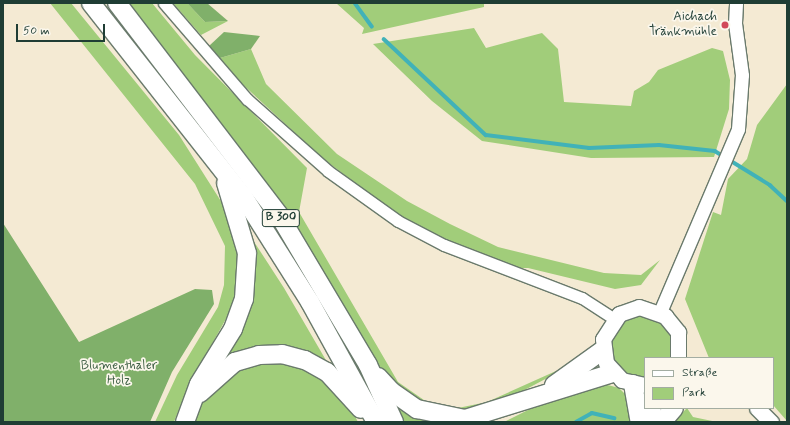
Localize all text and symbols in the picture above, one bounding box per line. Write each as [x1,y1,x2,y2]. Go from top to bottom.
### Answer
place label: Aichach Tränkmühle [649,10,717,41]
scale bar [18,16,107,42]
marker: Aichach Tränkmühle [720,20,730,30]
text: 50 m [23,23,50,39]
road number: B 300 [261,208,301,228]
legend [644,357,774,409]
park label: Blumenthaler Holz [81,359,157,390]
text: Straße [682,365,717,381]
text: Park [682,385,706,401]

